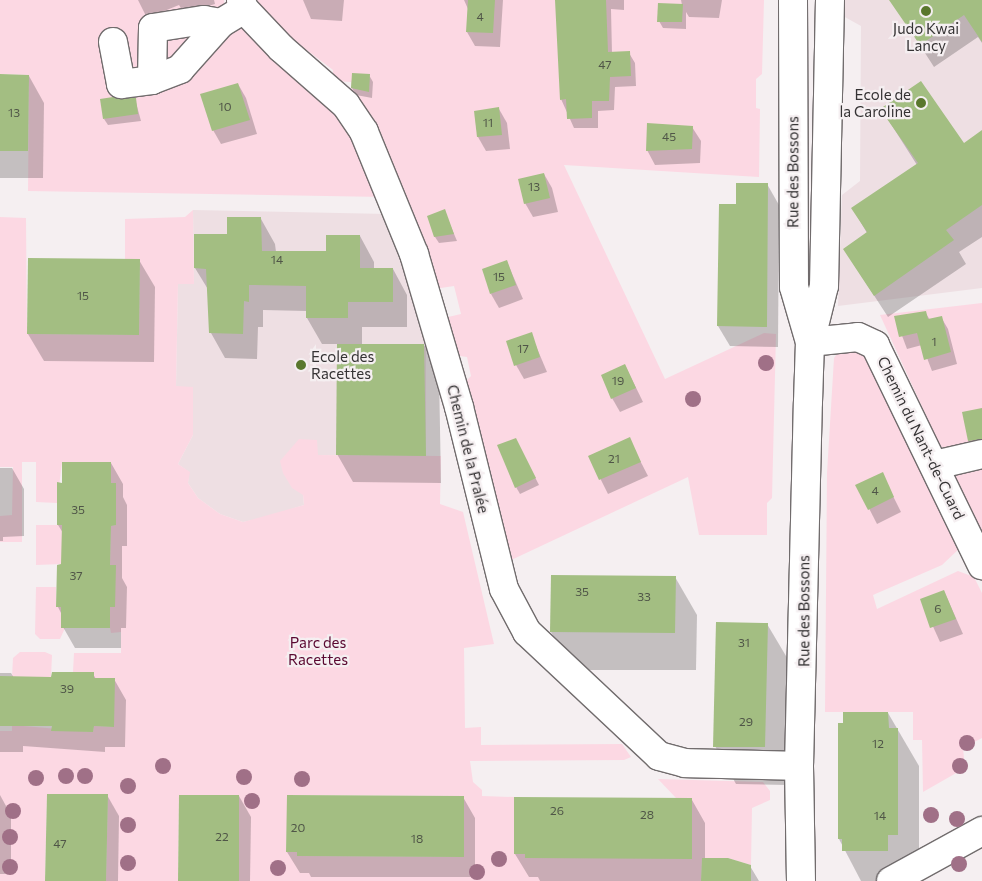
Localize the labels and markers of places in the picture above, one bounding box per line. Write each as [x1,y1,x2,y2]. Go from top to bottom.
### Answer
marker: Judo Kwai Lancy [920,5,932,17]
place label: Judo Kwai Lancy [893,19,959,54]
place label: Ecole de la Caroline [839,85,911,120]
marker: Ecole de la Caroline [915,97,927,109]
place label: Ecole des Racettes [311,347,374,382]
marker: Ecole des Racettes [295,359,307,371]

